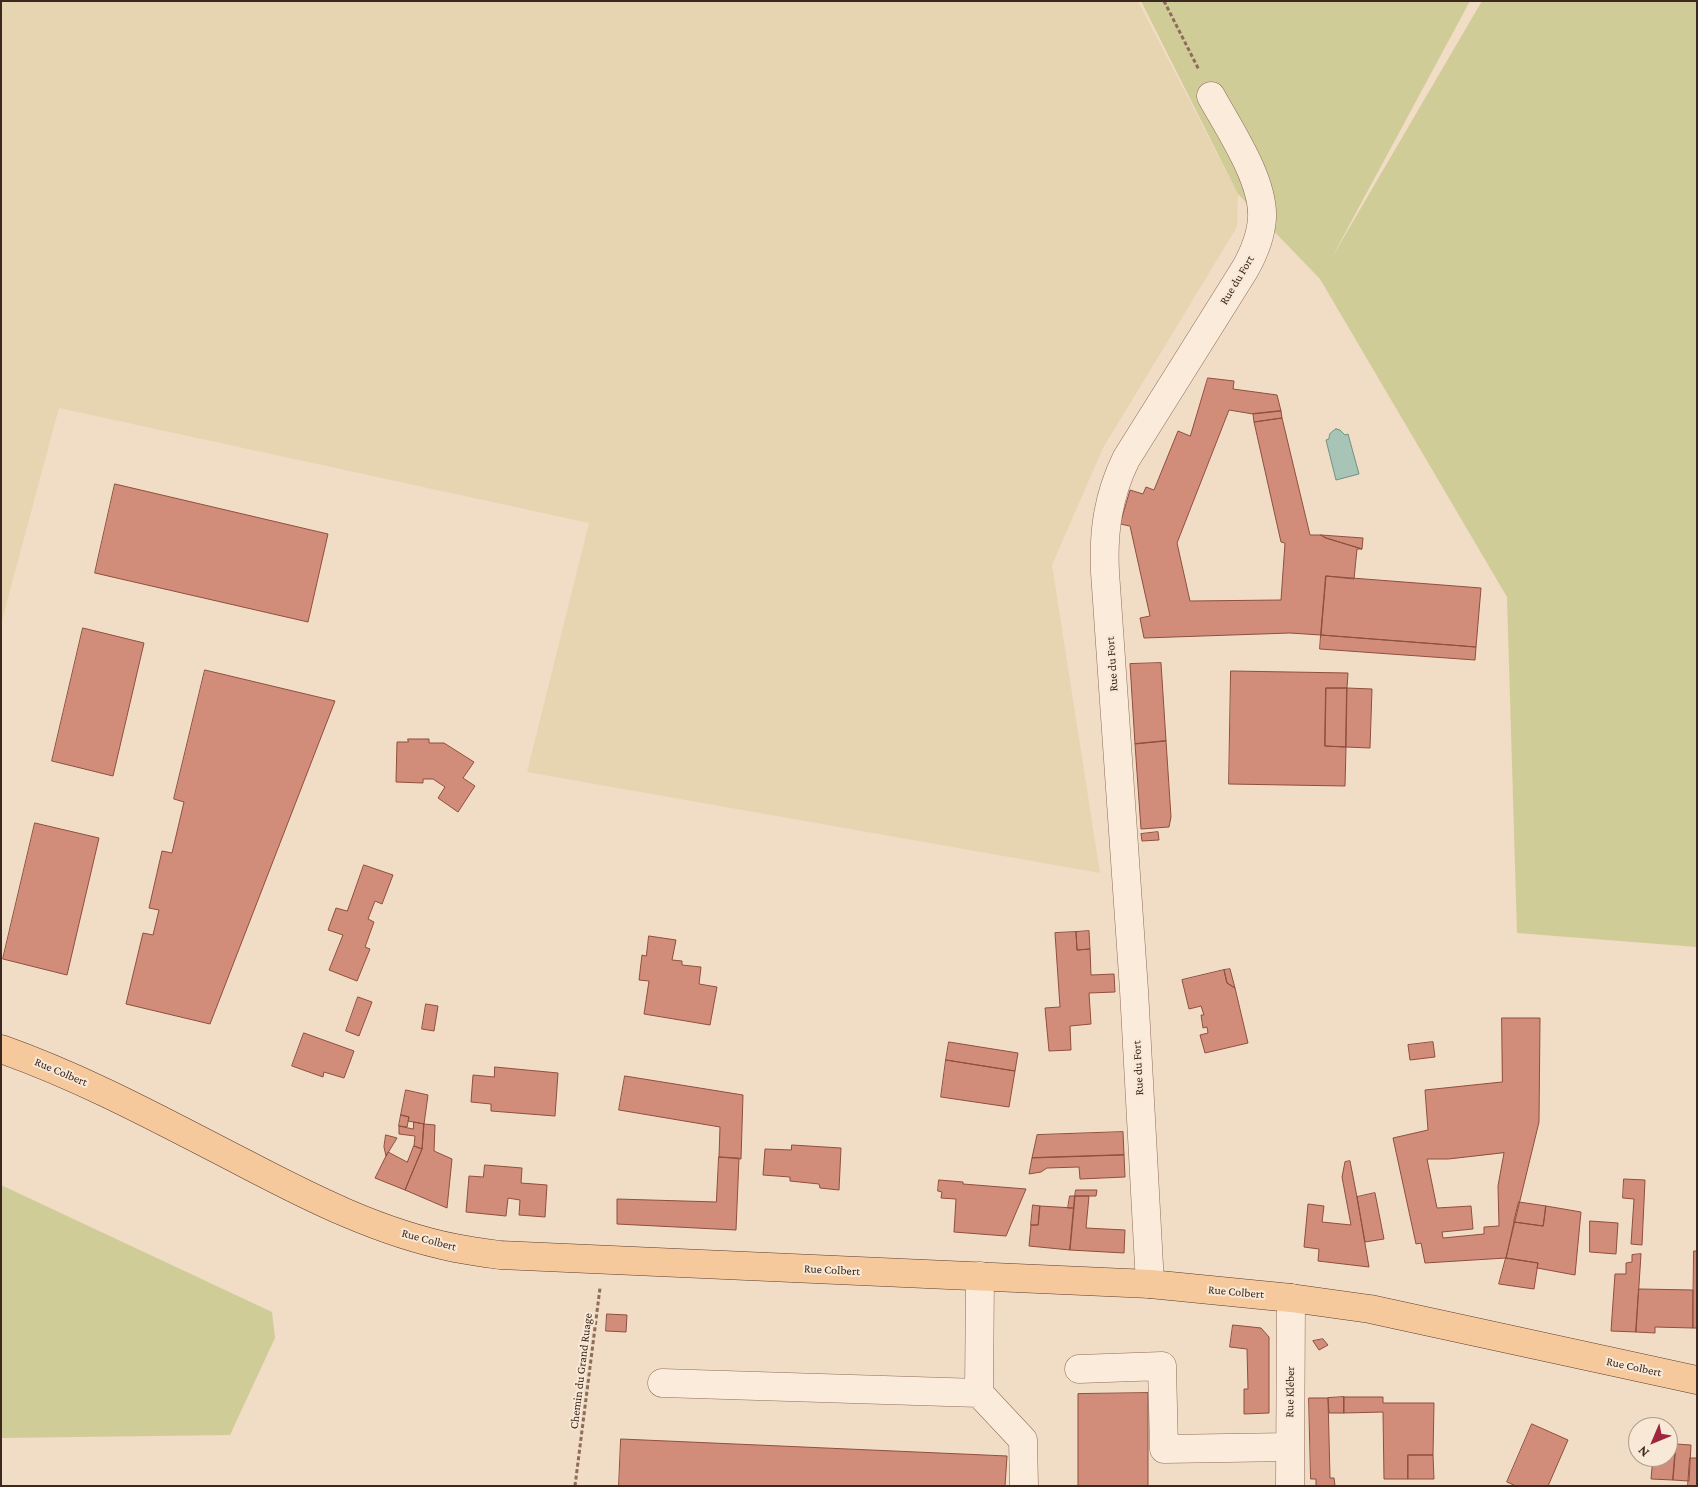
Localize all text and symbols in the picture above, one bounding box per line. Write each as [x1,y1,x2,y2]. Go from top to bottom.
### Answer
street label: Rue du Fort [1217,253,1257,307]
street label: Rue du Fort [1103,636,1121,692]
street label: Rue du Fort [1129,1040,1147,1096]
street label: Rue Colbert [32,1054,90,1090]
street label: Rue Colbert [400,1226,458,1254]
street label: Rue Colbert [804,1261,860,1279]
street label: Rue Colbert [1207,1282,1265,1302]
street label: Chemin du Grand Ruage [567,1312,595,1430]
street label: Rue Colbert [1605,1354,1663,1380]
street label: Rue Kléber [1282,1366,1298,1418]
north arrow [1628,1417,1678,1467]
text: N [1634,1443,1652,1461]

